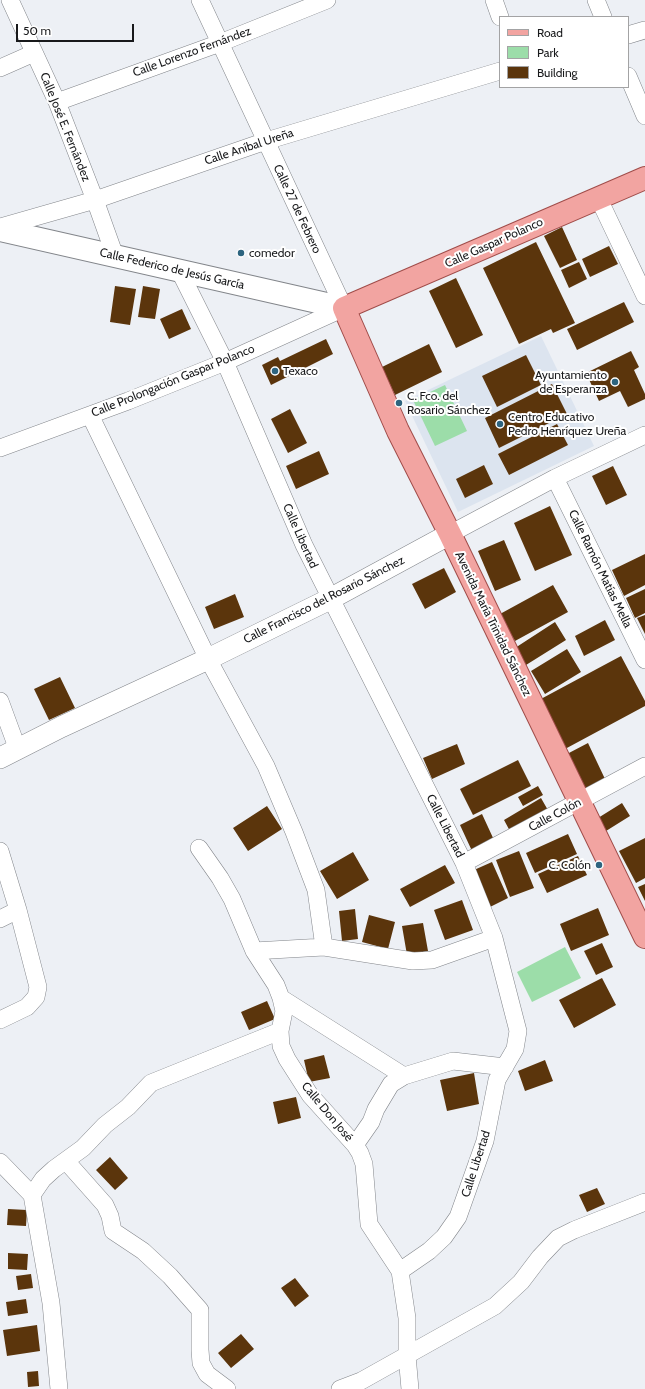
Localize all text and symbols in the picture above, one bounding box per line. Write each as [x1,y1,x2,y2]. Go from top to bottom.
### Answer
scale bar [18,16,136,42]
legend [499,16,629,88]
text: 50 m [23,23,51,38]
street label: Calle Lorenzo Fernández [131,24,253,80]
text: Road [537,25,563,40]
text: Park [537,45,559,60]
text: Building [537,65,578,80]
street label: Calle José E. Fernández [37,70,93,184]
street label: Calle Aníbal Ureña [203,126,295,168]
street label: Calle 27 de Febrero [270,162,324,256]
street label: Calle Gaspar Polanco [443,215,545,271]
street label: Calle Federico de Jesús García [98,245,246,293]
place label: comedor [249,246,295,260]
marker: comedor [236,248,246,258]
street label: Calle Prolongación Gaspar Polanco [89,342,257,420]
place label: Texaco [283,364,318,378]
marker: Texaco [270,366,280,376]
place label: Ayuntamiento de Esperanza [535,368,607,396]
marker: Ayuntamiento de Esperanza [610,377,620,387]
place label: C. Fco. del Rosario Sánchez [407,389,490,417]
marker: C. Fco. del Rosario Sánchez [394,398,404,408]
place label: Centro Educativo Pedro Henríquez Ureña [508,410,626,438]
marker: Centro Educativo Pedro Henríquez Ureña [495,419,505,429]
street label: Calle Libertad [279,501,321,571]
street label: Calle Ramón Matías Mella [565,508,635,630]
street label: Avenida María Trinidad Sánchez [452,549,534,699]
street label: Calle Francisco del Rosario Sánchez [241,553,407,647]
street label: Calle Libertad [423,792,467,860]
street label: Calle Colón [526,795,584,835]
place label: C. Colón [549,858,591,872]
marker: C. Colón [594,860,604,870]
street label: Calle Don José [298,1079,356,1145]
street label: Calle Libertad [458,1129,494,1199]

